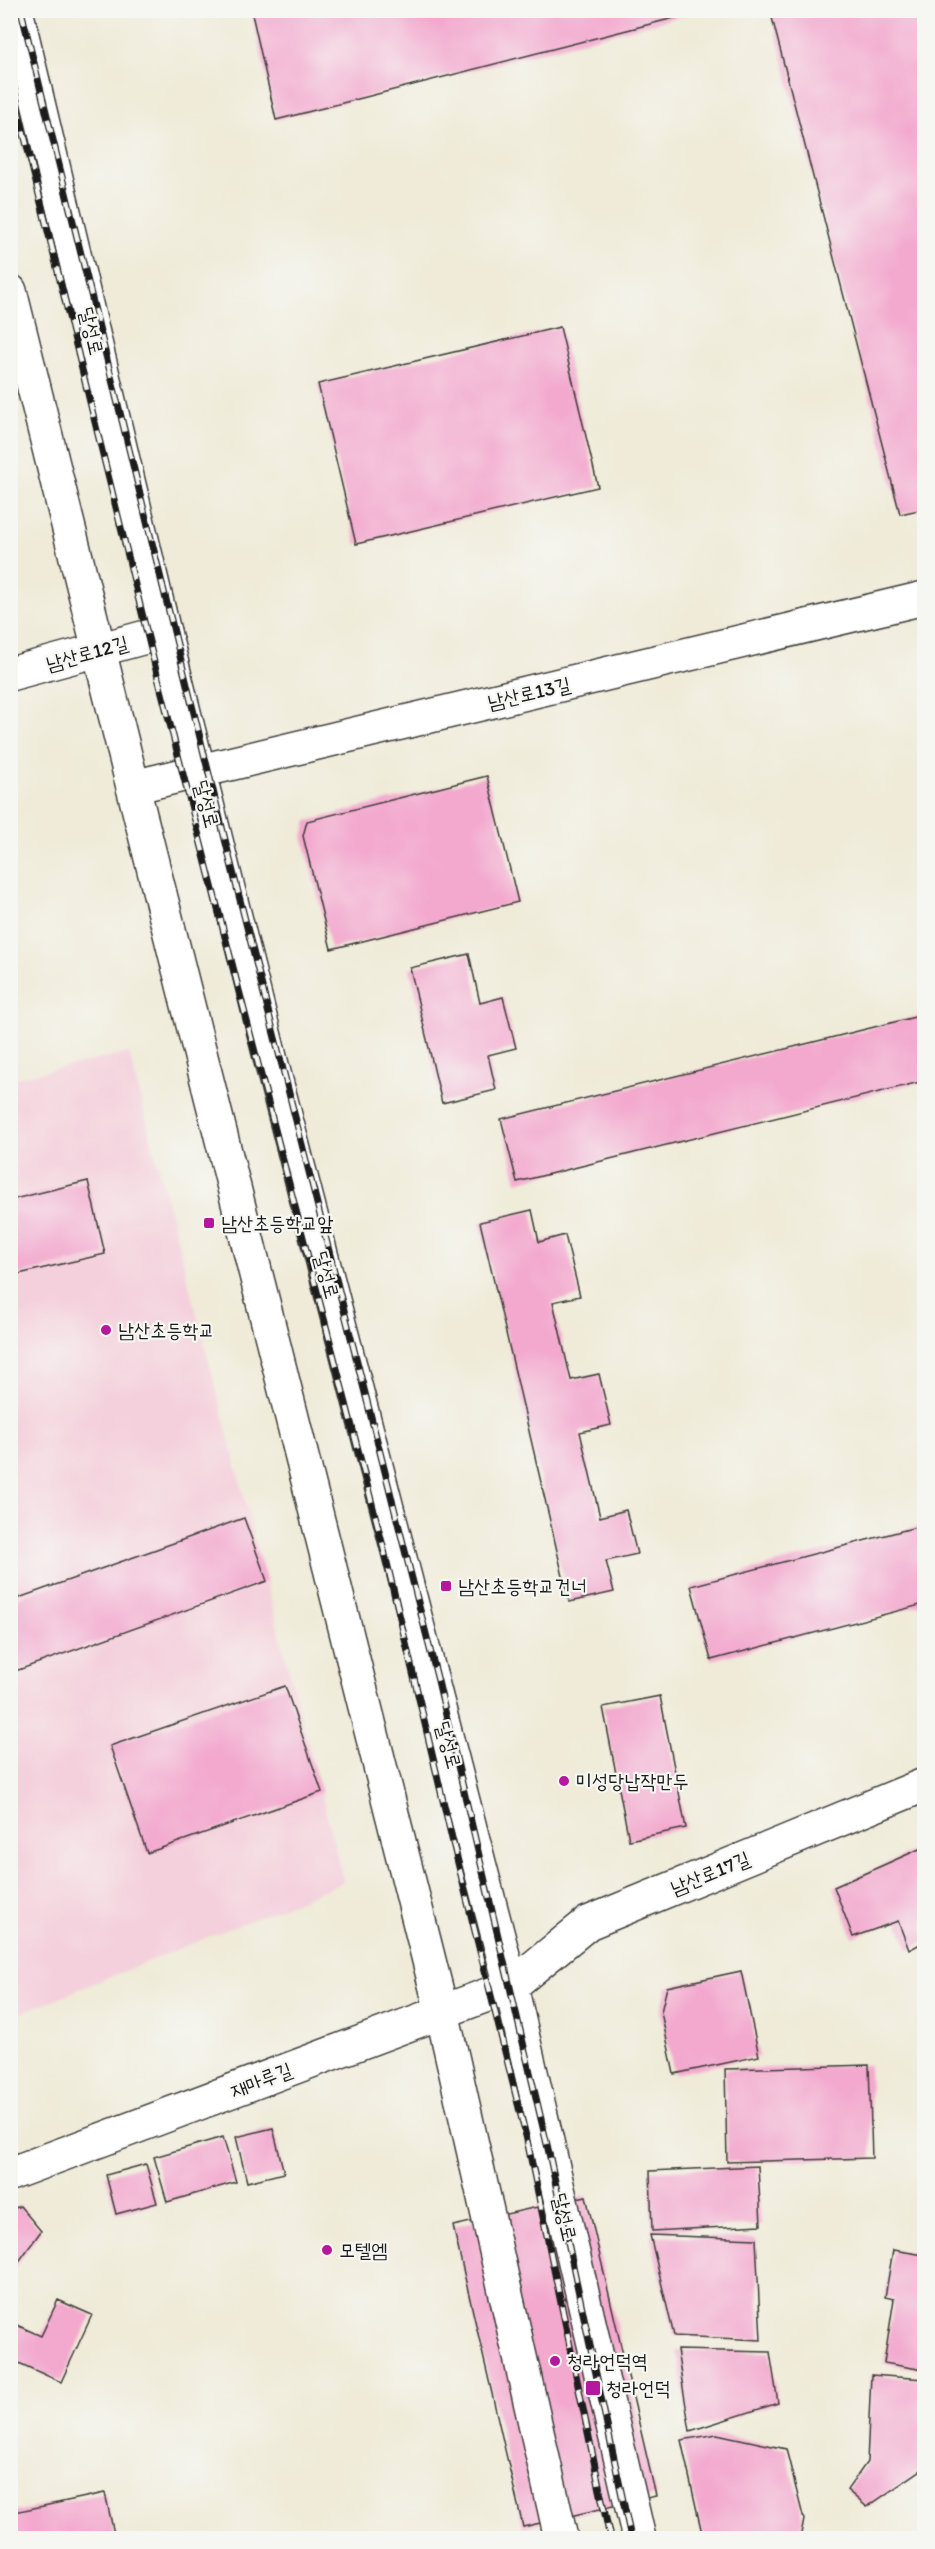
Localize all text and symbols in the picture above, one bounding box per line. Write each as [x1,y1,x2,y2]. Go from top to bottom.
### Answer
street label: 달성로 [75,305,109,357]
street label: 남산로12길 [43,631,131,675]
street label: 남산로13길 [485,672,573,714]
street label: 달성로 [190,778,224,830]
place label: 남산초등학교앞 [221,1211,334,1235]
marker: 남산초등학교앞 [202,1216,216,1230]
street label: 달성로 [309,1249,345,1301]
place label: 남산초등학교 [118,1318,215,1342]
marker: 남산초등학교 [99,1323,113,1337]
place label: 남산초등학교건너 [458,1574,587,1598]
marker: 남산초등학교건너 [439,1579,453,1593]
street label: 달성로 [431,1719,467,1771]
place label: 미성당납작만두 [576,1769,689,1793]
marker: 미성당납작만두 [557,1774,571,1788]
street label: 남산로17길 [667,1846,753,1900]
street label: 재마루길 [227,2057,295,2103]
street label: 달성로 [548,2191,582,2243]
place label: 모텔엠 [339,2238,387,2262]
marker: 모텔엠 [320,2243,334,2257]
place label: 청라언덕역 [567,2349,647,2373]
marker: 청라언덕역 [548,2354,562,2368]
place label: 청라언덕 [606,2376,670,2400]
marker: 청라언덕 [584,2379,602,2397]

